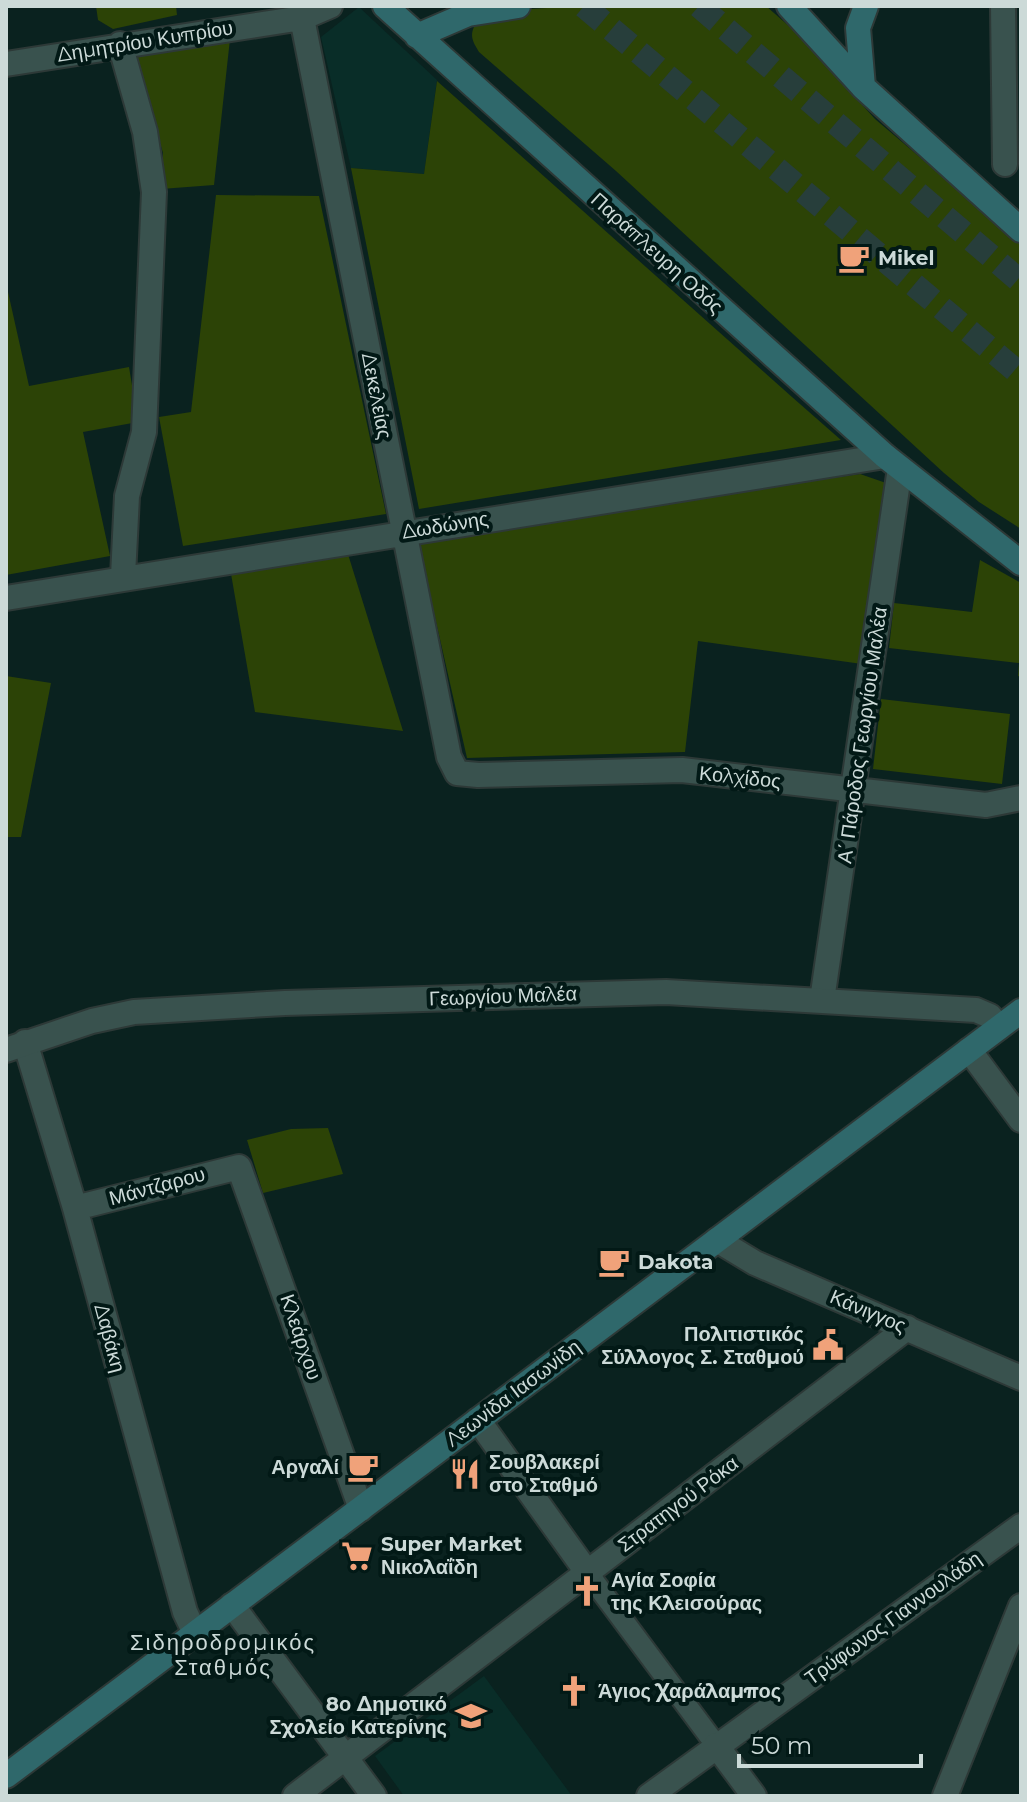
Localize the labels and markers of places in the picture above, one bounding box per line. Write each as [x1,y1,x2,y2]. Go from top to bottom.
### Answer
cafe icon: Mikel [837,241,871,275]
place label: Mikel [878,246,934,270]
cafe icon: Dakota [597,1245,631,1279]
place label: Dakota [638,1250,713,1274]
place label: Πολιτιστικός Σύλλογος Σ. Σταθμού [601,1322,804,1369]
public building icon: Πολιτιστικός Σύλλογος Σ. Σταθμού [811,1328,845,1362]
cafe icon: Αργαλί [346,1450,380,1484]
place label: Σουβλακερί στο Σταθμό [489,1450,600,1497]
place label: Αργαλί [271,1455,339,1479]
restaurant icon: Σουβλακερί στο Σταθμό [448,1457,482,1491]
place label: Super Market Νικολαΐδη [381,1532,522,1579]
supermarket icon: Super Market Νικολαΐδη [340,1539,374,1573]
place label: Αγία Σοφία της Κλεισούρας [611,1568,762,1615]
church icon: Αγία Σοφία της Κλεισούρας [570,1574,604,1608]
church icon: Άγιος Χαράλαμπος [557,1674,591,1708]
place label: Άγιος Χαράλαμπος [598,1679,781,1703]
place label: 8ο Δημοτικό Σχολείο Κατερίνης [270,1692,447,1739]
school or university icon: 8ο Δημοτικό Σχολείο Κατερίνης [454,1699,488,1733]

